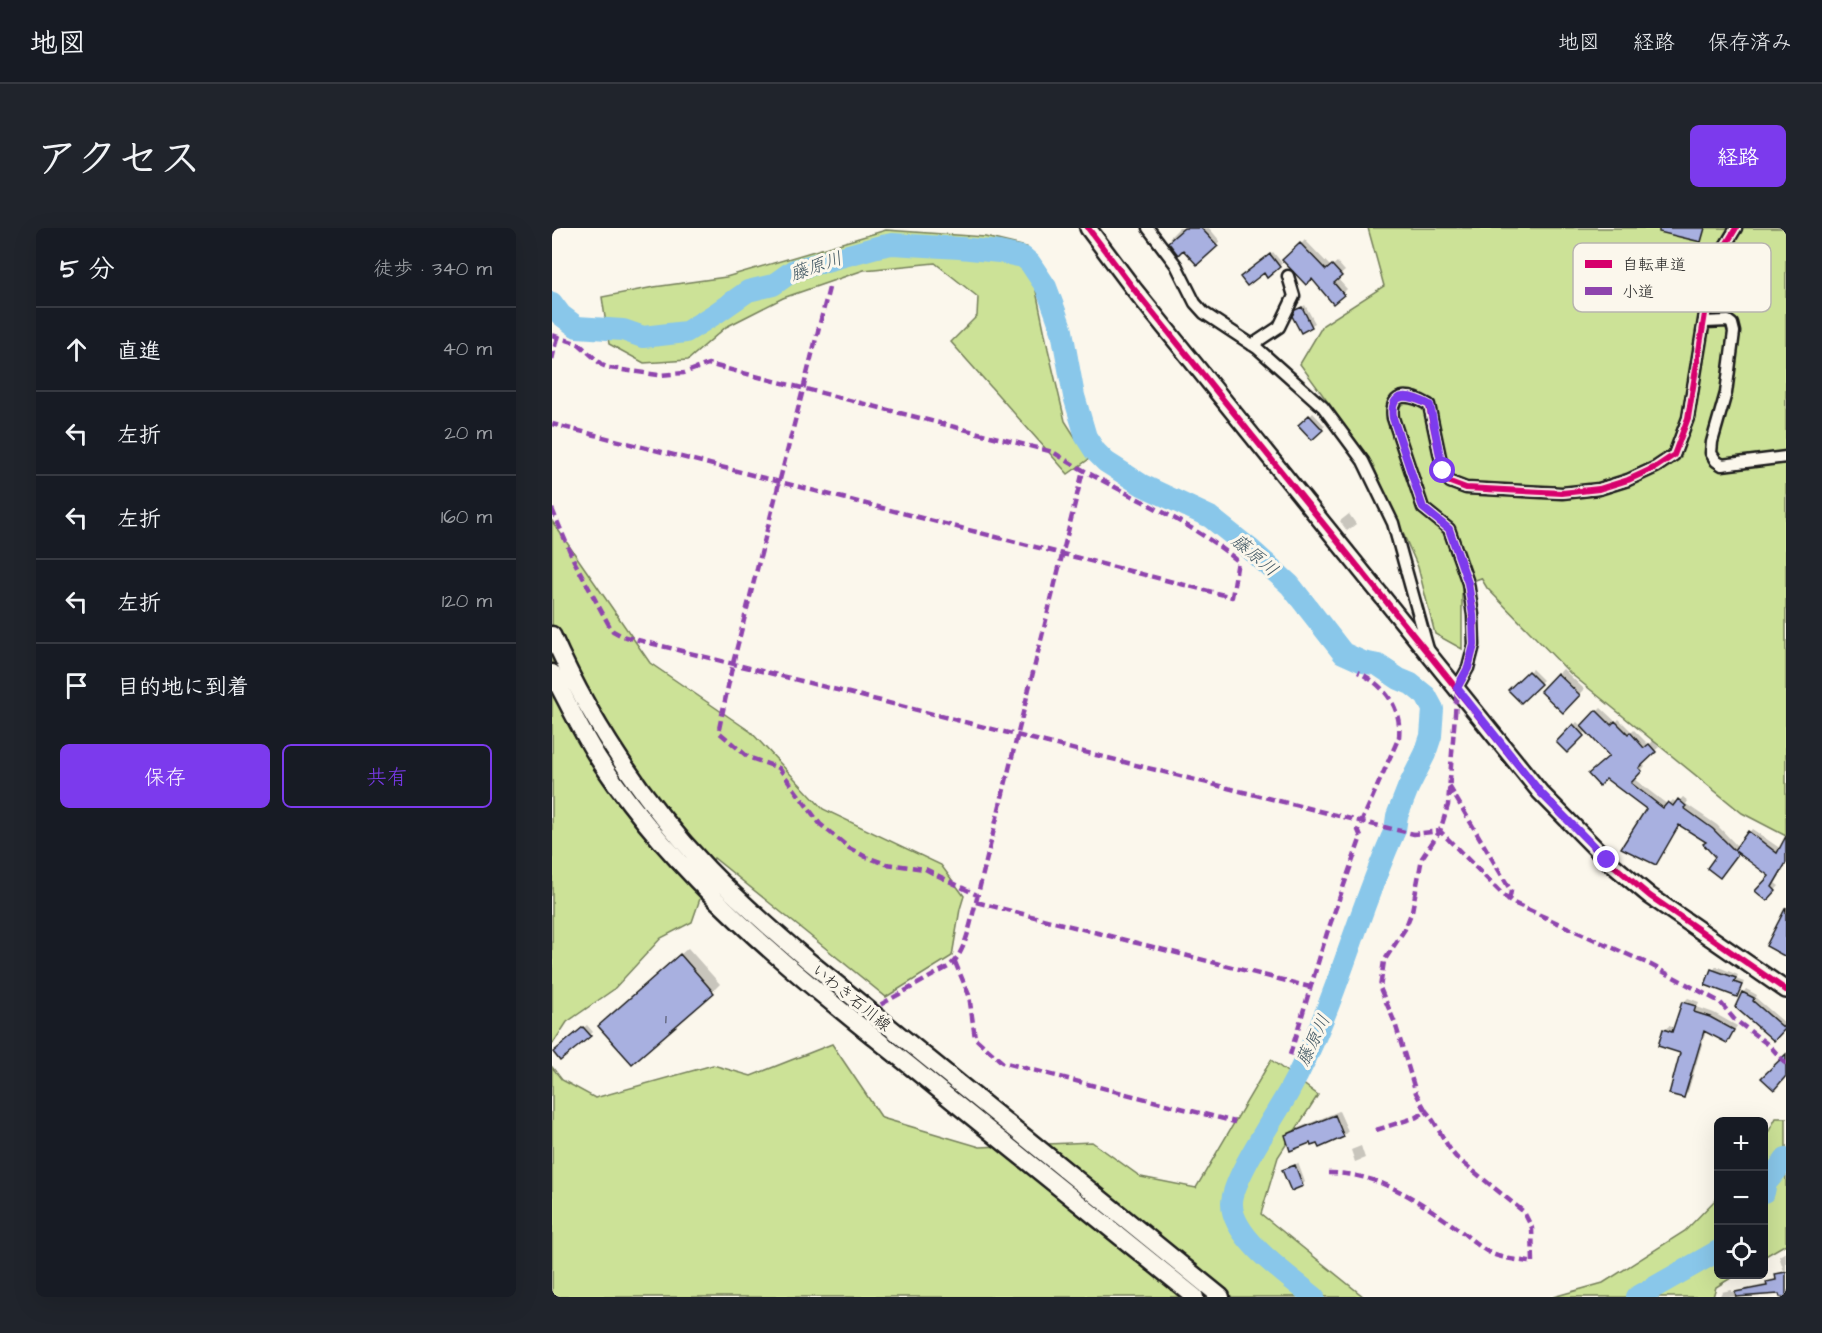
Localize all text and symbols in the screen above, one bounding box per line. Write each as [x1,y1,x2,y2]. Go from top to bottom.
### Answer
text: 地図 [30,24,86,63]
text: 地図 [1558,28,1600,57]
text: 経路 [1633,28,1675,57]
text: 保存済み [1708,28,1792,57]
button: 経路 [1690,125,1786,187]
text: アクセス [36,131,201,189]
legend [1573,243,1771,312]
water label: 藤原川 [787,246,846,287]
text: 5 分 [60,251,115,287]
text: 自転車道 [1622,254,1686,276]
text: 徒歩 · 340 m [373,255,492,283]
text: 小道 [1622,281,1654,303]
icon: ahead [60,333,93,366]
text: 40 m [442,335,492,363]
text: 直進 [117,336,161,367]
icon: left [60,417,93,450]
text: 20 m [444,419,492,447]
text: 左折 [117,420,161,451]
route start [1429,457,1455,483]
icon: left [60,501,93,534]
text: 160 m [441,503,492,531]
text: 左折 [117,504,161,535]
water label: 藤原川 [1226,528,1283,582]
icon: left [60,585,93,618]
text: 120 m [442,587,492,615]
text: 左折 [117,588,161,619]
icon: arrive [60,669,93,702]
text: 目的地に到着 [117,672,249,703]
button: 保存 [60,744,270,808]
button: 共有 [282,744,492,808]
route end [1593,846,1619,872]
street label: いわき石川線 [807,959,896,1037]
house number: 1 [665,1009,667,1029]
water label: 藤原川 [1290,1010,1337,1070]
map controls [1714,1117,1768,1279]
button: + [1714,1117,1768,1171]
button: − [1714,1171,1768,1225]
button: locate [1714,1225,1768,1279]

